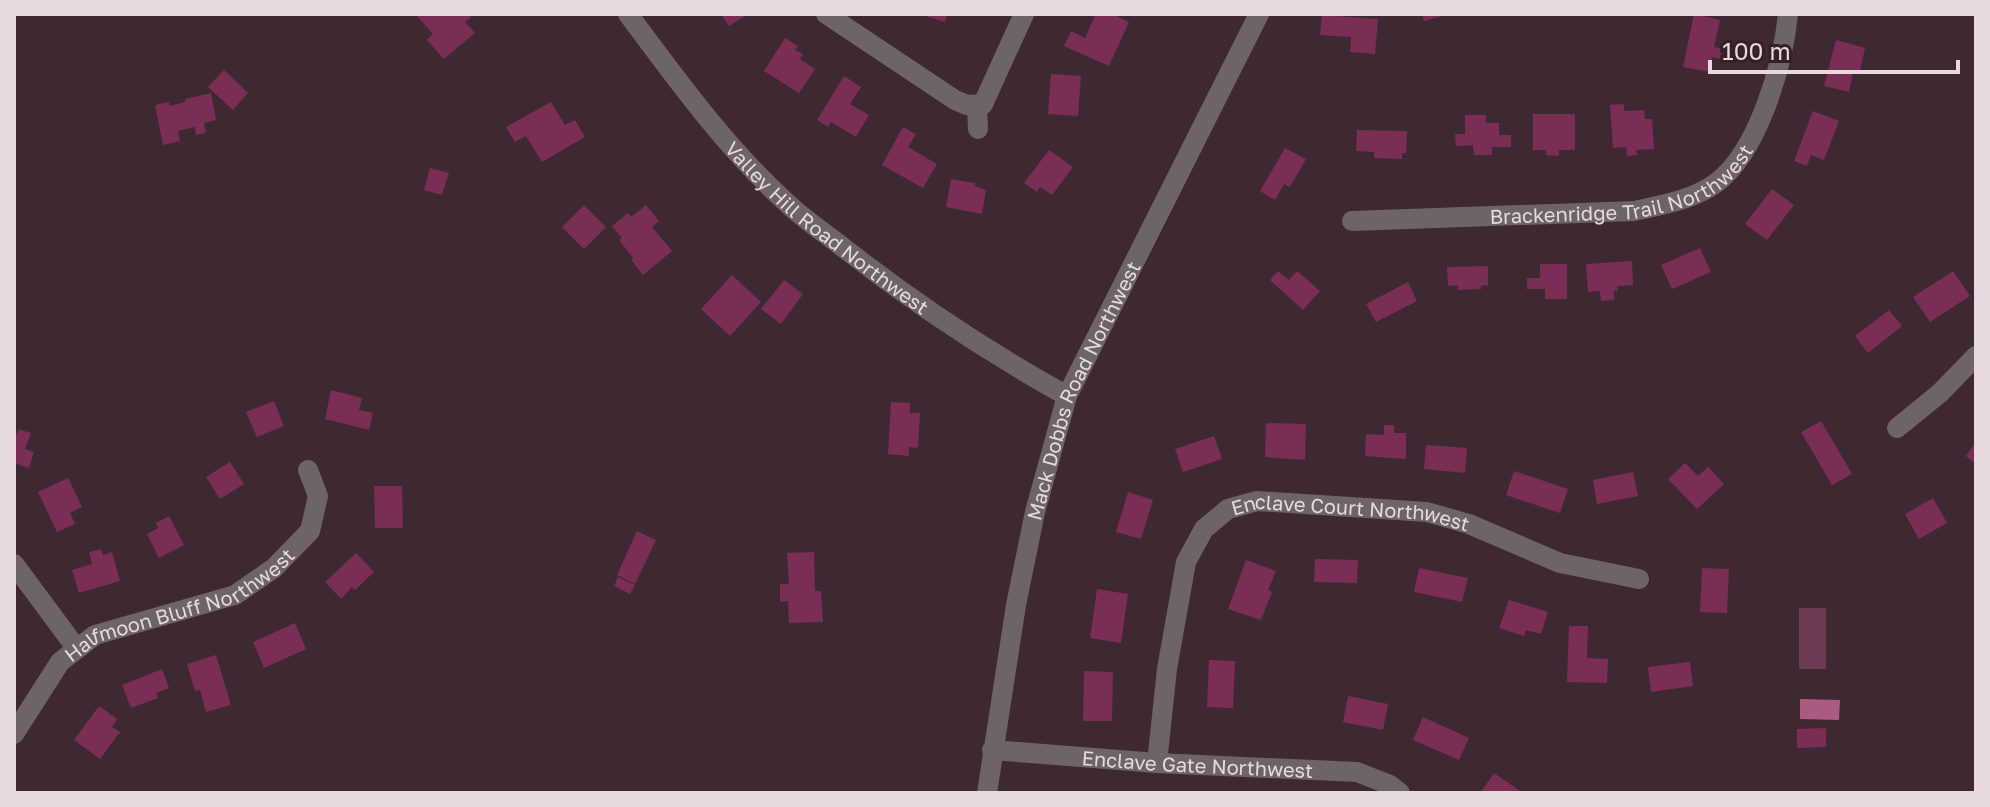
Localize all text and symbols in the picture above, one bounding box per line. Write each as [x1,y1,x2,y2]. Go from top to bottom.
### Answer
scale bar [1710,24,1958,74]
text: 100 m [1722,36,1791,65]
street label: Valley Hill Road Northwest [721,136,934,319]
street label: Brackenridge Trail Northwest [1489,140,1757,228]
street label: Mack Dobbs Road Northwest [1021,257,1145,523]
street label: Enclave Court Northwest [1228,489,1473,536]
street label: Halfmoon Bluff Northwest [59,543,299,666]
street label: Enclave Gate Northwest [1081,745,1314,782]

